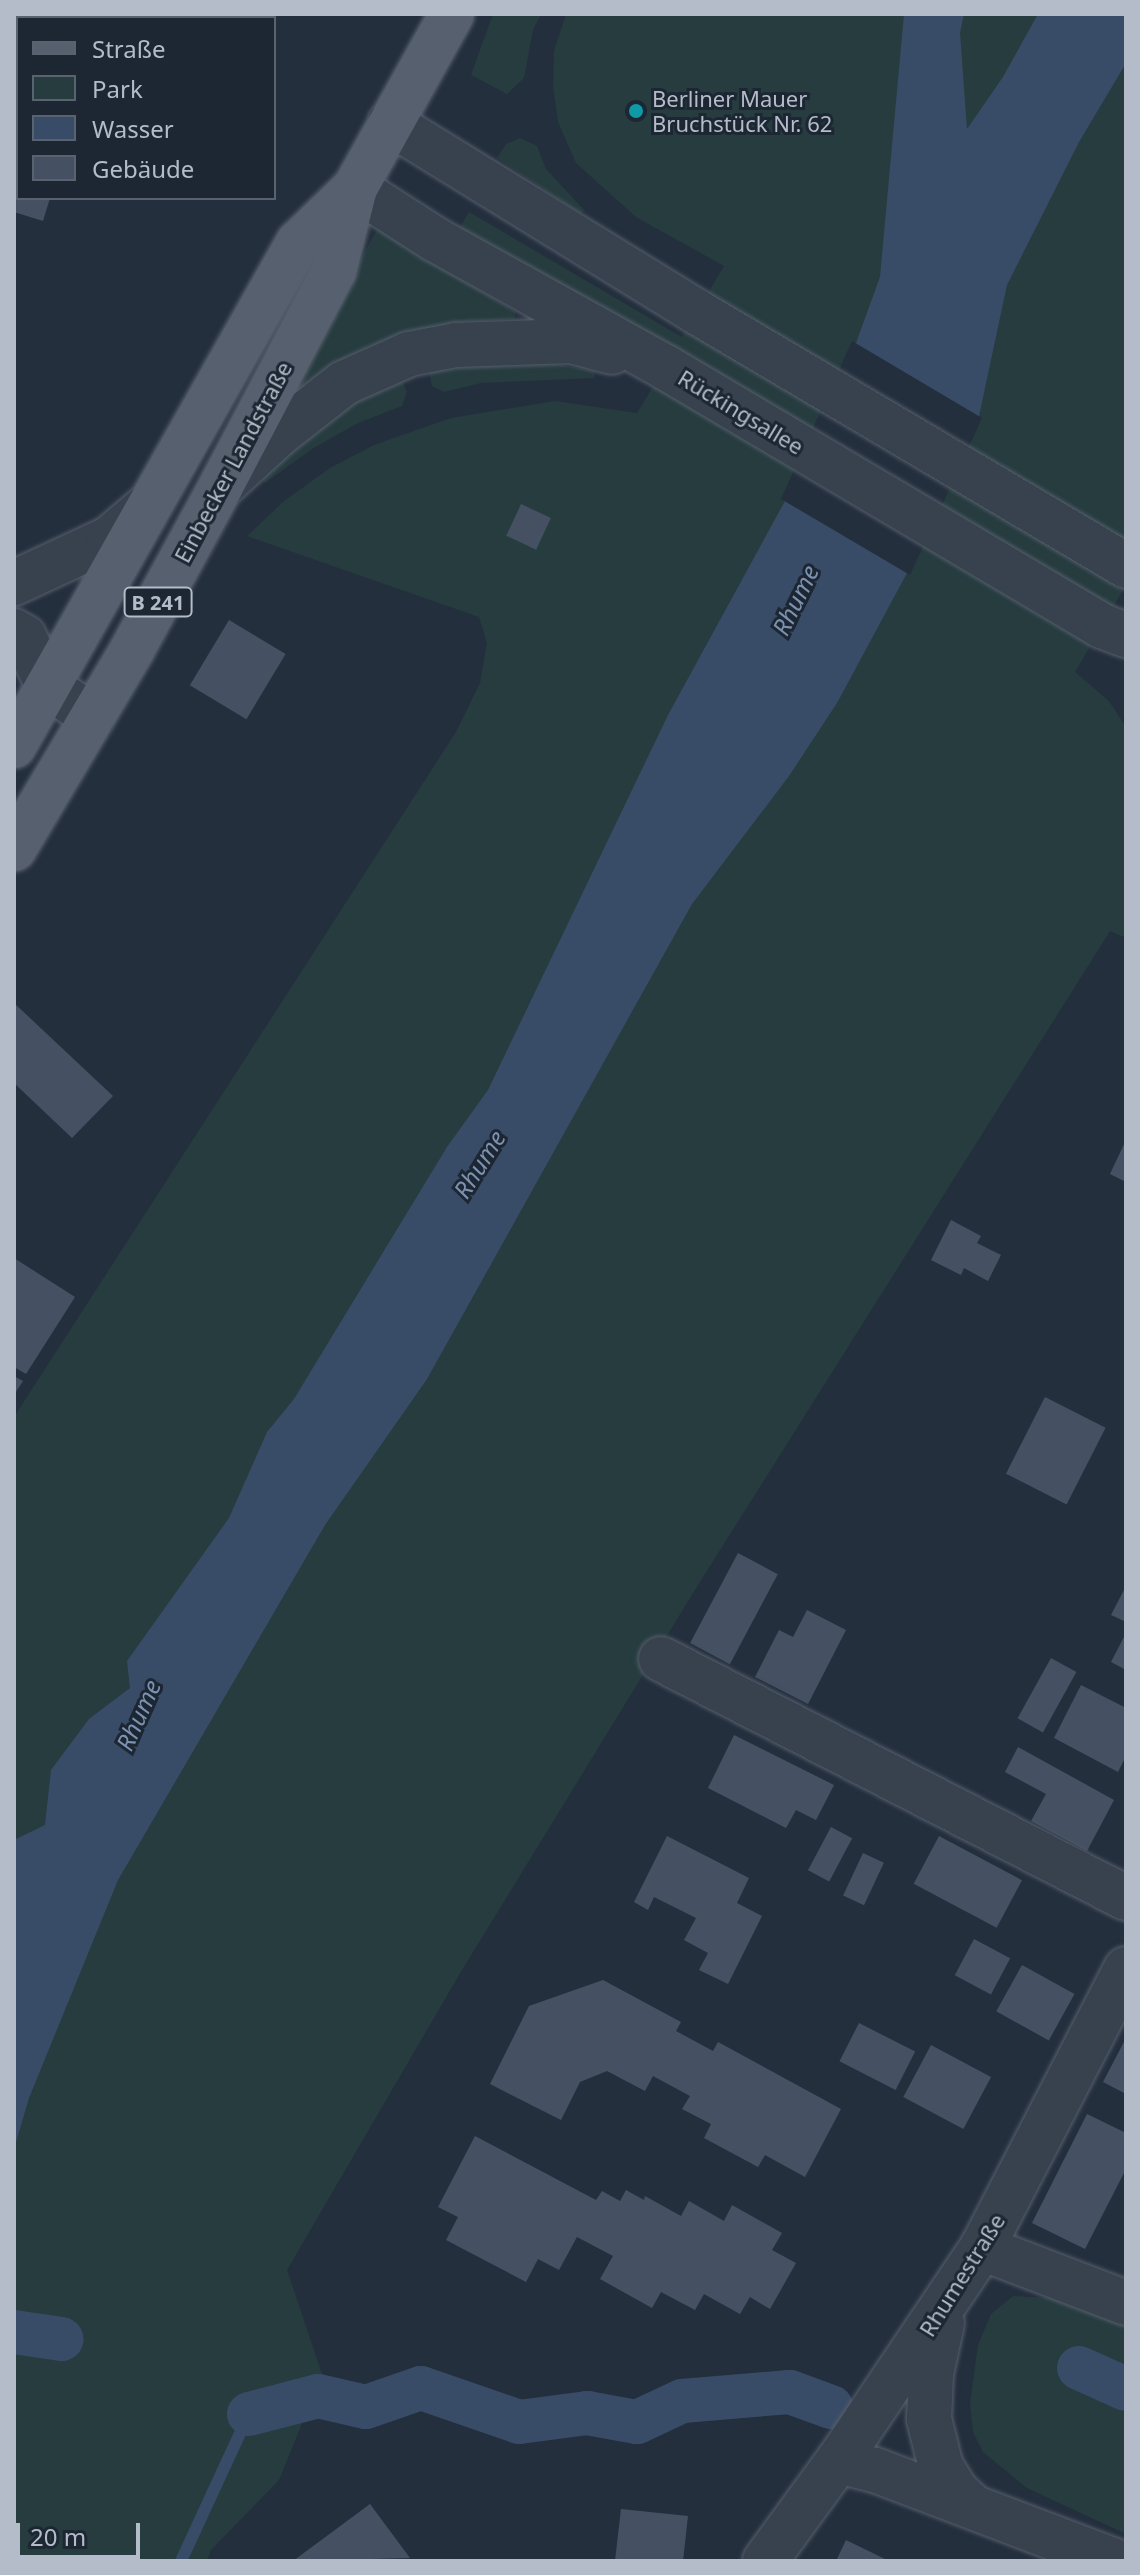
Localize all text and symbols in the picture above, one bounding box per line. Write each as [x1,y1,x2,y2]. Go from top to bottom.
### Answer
legend [16,16,276,200]
text: Straße [92,32,165,65]
text: Park [92,72,143,105]
place label: Berliner Mauer Bruchstück Nr. 62 [652,85,832,136]
marker: Berliner Mauer Bruchstück Nr. 62 [627,102,645,120]
text: Wasser [92,112,174,145]
text: Gebäude [92,152,194,185]
street label: Einbecker Landstraße [169,357,297,567]
street label: Rückingsallee [674,364,808,460]
water label: Rhume [766,560,824,640]
road number: B 241 [122,586,194,618]
water label: Rhume [447,1125,511,1203]
water label: Rhume [110,1675,166,1755]
street label: Rhumestraße [914,2209,1010,2341]
scale bar [20,2507,144,2557]
text: 20 m [30,2520,86,2553]

